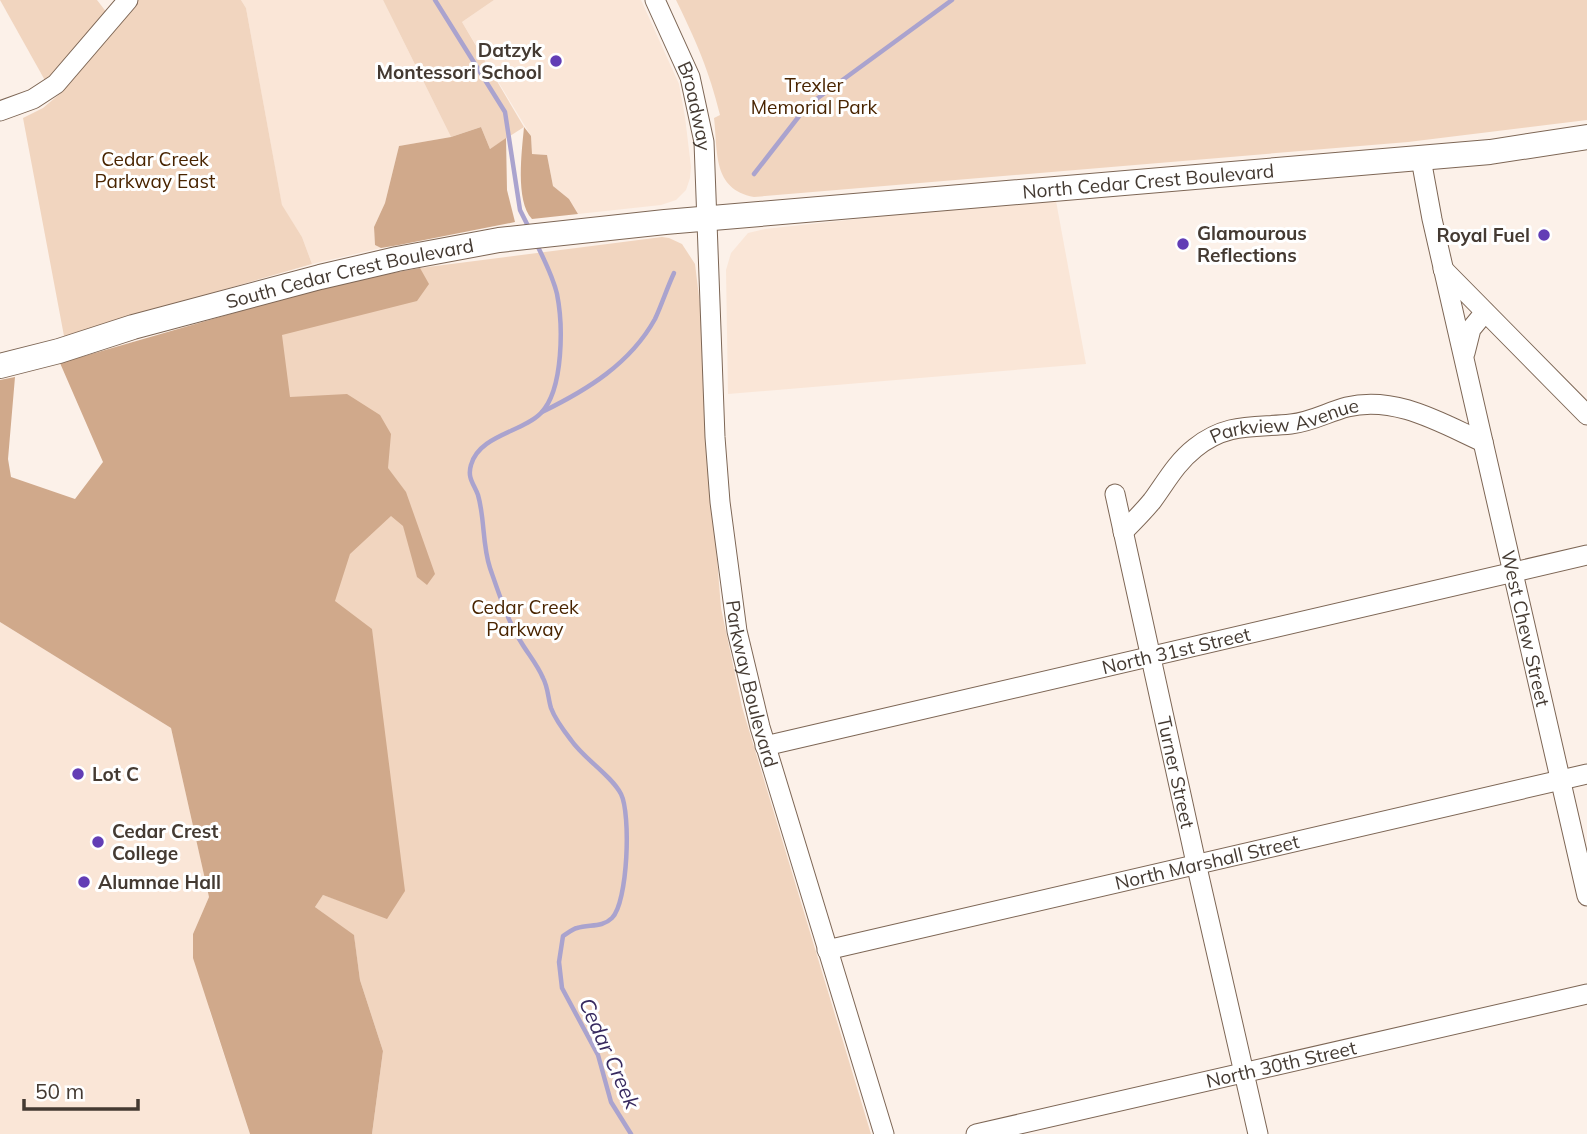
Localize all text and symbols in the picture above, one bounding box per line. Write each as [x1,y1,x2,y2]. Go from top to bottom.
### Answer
place label: Datzyk Montessori School [377,38,542,84]
marker: Datzyk Montessori School [548,53,564,69]
street label: Broadway [672,57,716,151]
park label: Trexler Memorial Park [751,73,877,119]
park label: Cedar Creek Parkway East [95,147,216,193]
street label: North Cedar Crest Boulevard [1021,158,1275,204]
place label: Glamourous Reflections [1197,221,1307,267]
place label: Royal Fuel [1436,223,1530,247]
marker: Royal Fuel [1536,227,1552,243]
street label: South Cedar Crest Boulevard [223,233,476,314]
marker: Glamourous Reflections [1175,236,1191,252]
street label: Parkview Avenue [1206,393,1360,448]
street label: West Chew Street [1496,548,1555,709]
park label: Cedar Creek Parkway [471,595,579,641]
street label: Parkway Boulevard [721,598,784,770]
street label: North 31st Street [1099,622,1253,679]
street label: Turner Street [1152,714,1200,831]
place label: Lot C [92,762,139,786]
marker: Lot C [70,766,86,782]
place label: Cedar Crest College [112,819,218,865]
street label: North Marshall Street [1112,829,1302,895]
marker: Cedar Crest College [90,834,106,850]
place label: Alumnae Hall [98,870,221,894]
marker: Alumnae Hall [76,874,92,890]
water label: Cedar Creek [574,993,647,1114]
street label: North 30th Street [1204,1035,1359,1093]
scale bar [24,1068,138,1112]
text: 50 m [35,1078,84,1104]

